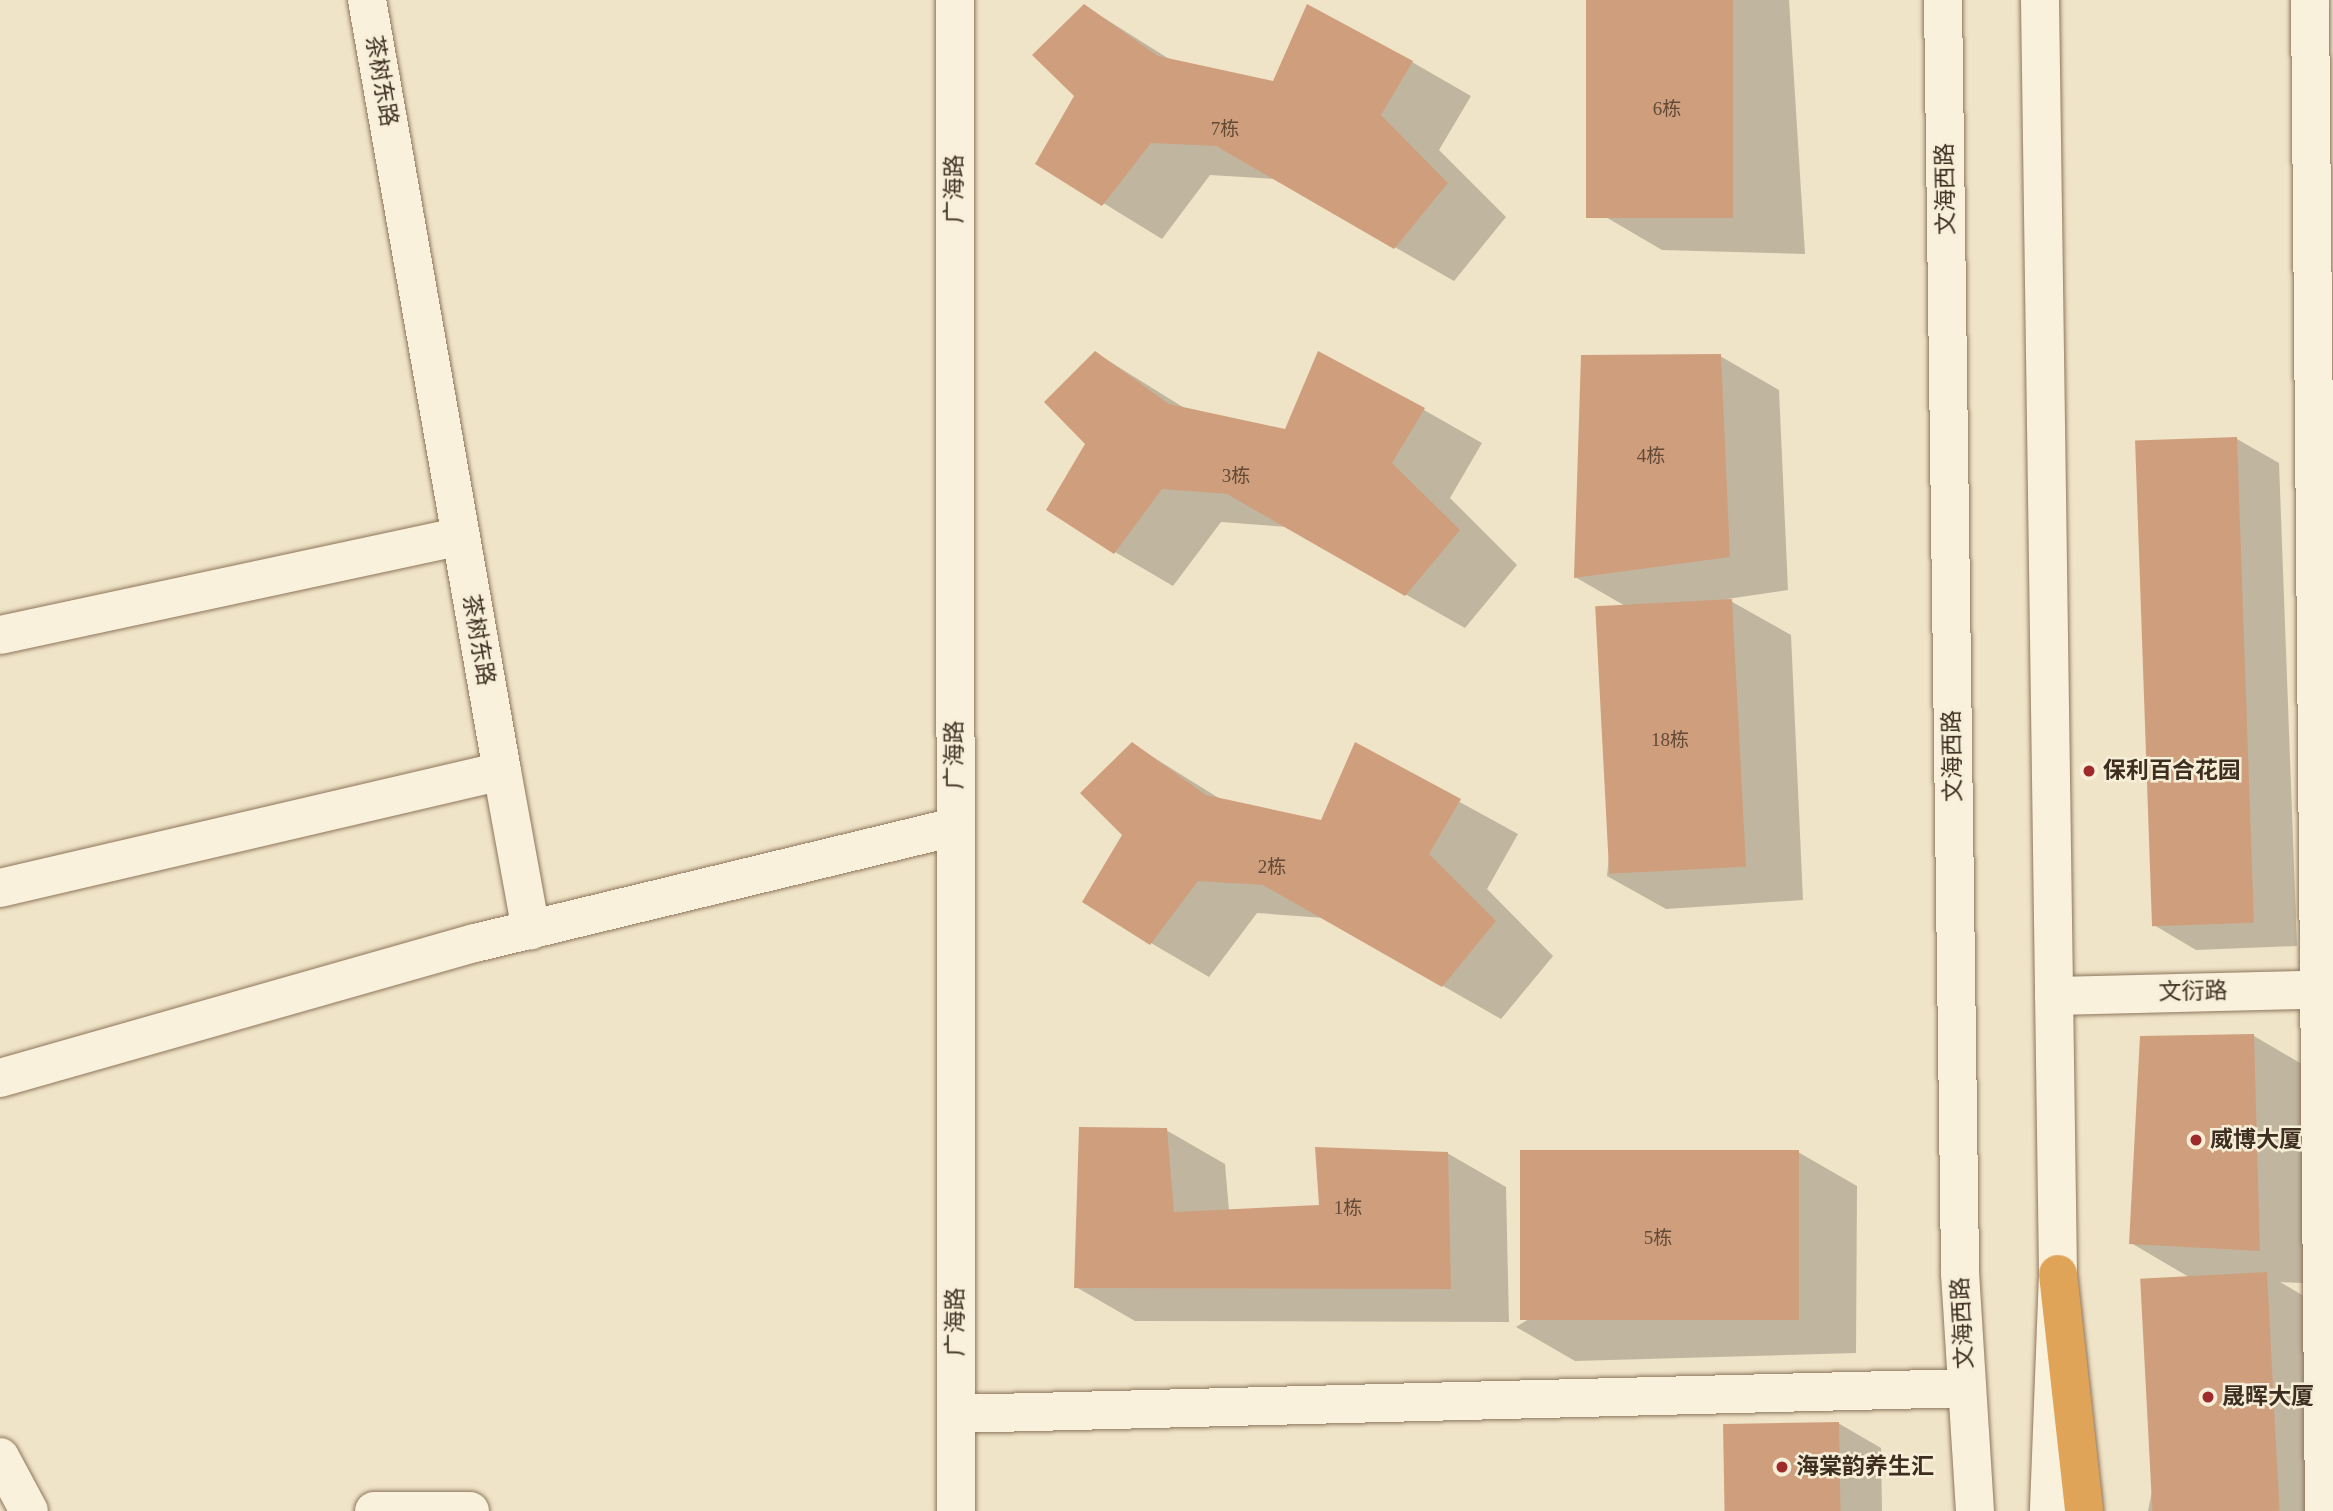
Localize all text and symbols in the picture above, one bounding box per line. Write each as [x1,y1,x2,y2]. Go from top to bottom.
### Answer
street label: 茶树东路 [359,33,403,129]
house number: 6栋 [1653,98,1681,120]
house number: 7栋 [1211,118,1239,140]
street label: 文海西路 [1931,143,1961,235]
street label: 广海路 [941,155,969,223]
house number: 4栋 [1637,445,1665,467]
house number: 3栋 [1222,465,1250,487]
street label: 茶树东路 [456,592,500,688]
street label: 文海西路 [1938,710,1968,802]
street label: 广海路 [941,721,969,789]
house number: 18栋 [1651,729,1689,751]
place label: 保利百合花园 [2103,757,2241,785]
marker: 保利百合花园 [2081,763,2097,779]
house number: 2栋 [1258,856,1286,878]
street label: 文衍路 [2158,978,2228,1006]
place label: 威博大厦 [2210,1126,2302,1154]
marker: 威博大厦 [2188,1132,2204,1148]
house number: 1栋 [1334,1197,1362,1219]
house number: 5栋 [1644,1227,1672,1249]
street label: 文海西路 [1947,1276,1979,1370]
street label: 广海路 [942,1288,970,1356]
place label: 晟晖大厦 [2222,1383,2314,1411]
marker: 晟晖大厦 [2200,1389,2216,1405]
place label: 海棠韵养生汇 [1796,1453,1934,1481]
marker: 海棠韵养生汇 [1774,1459,1790,1475]

